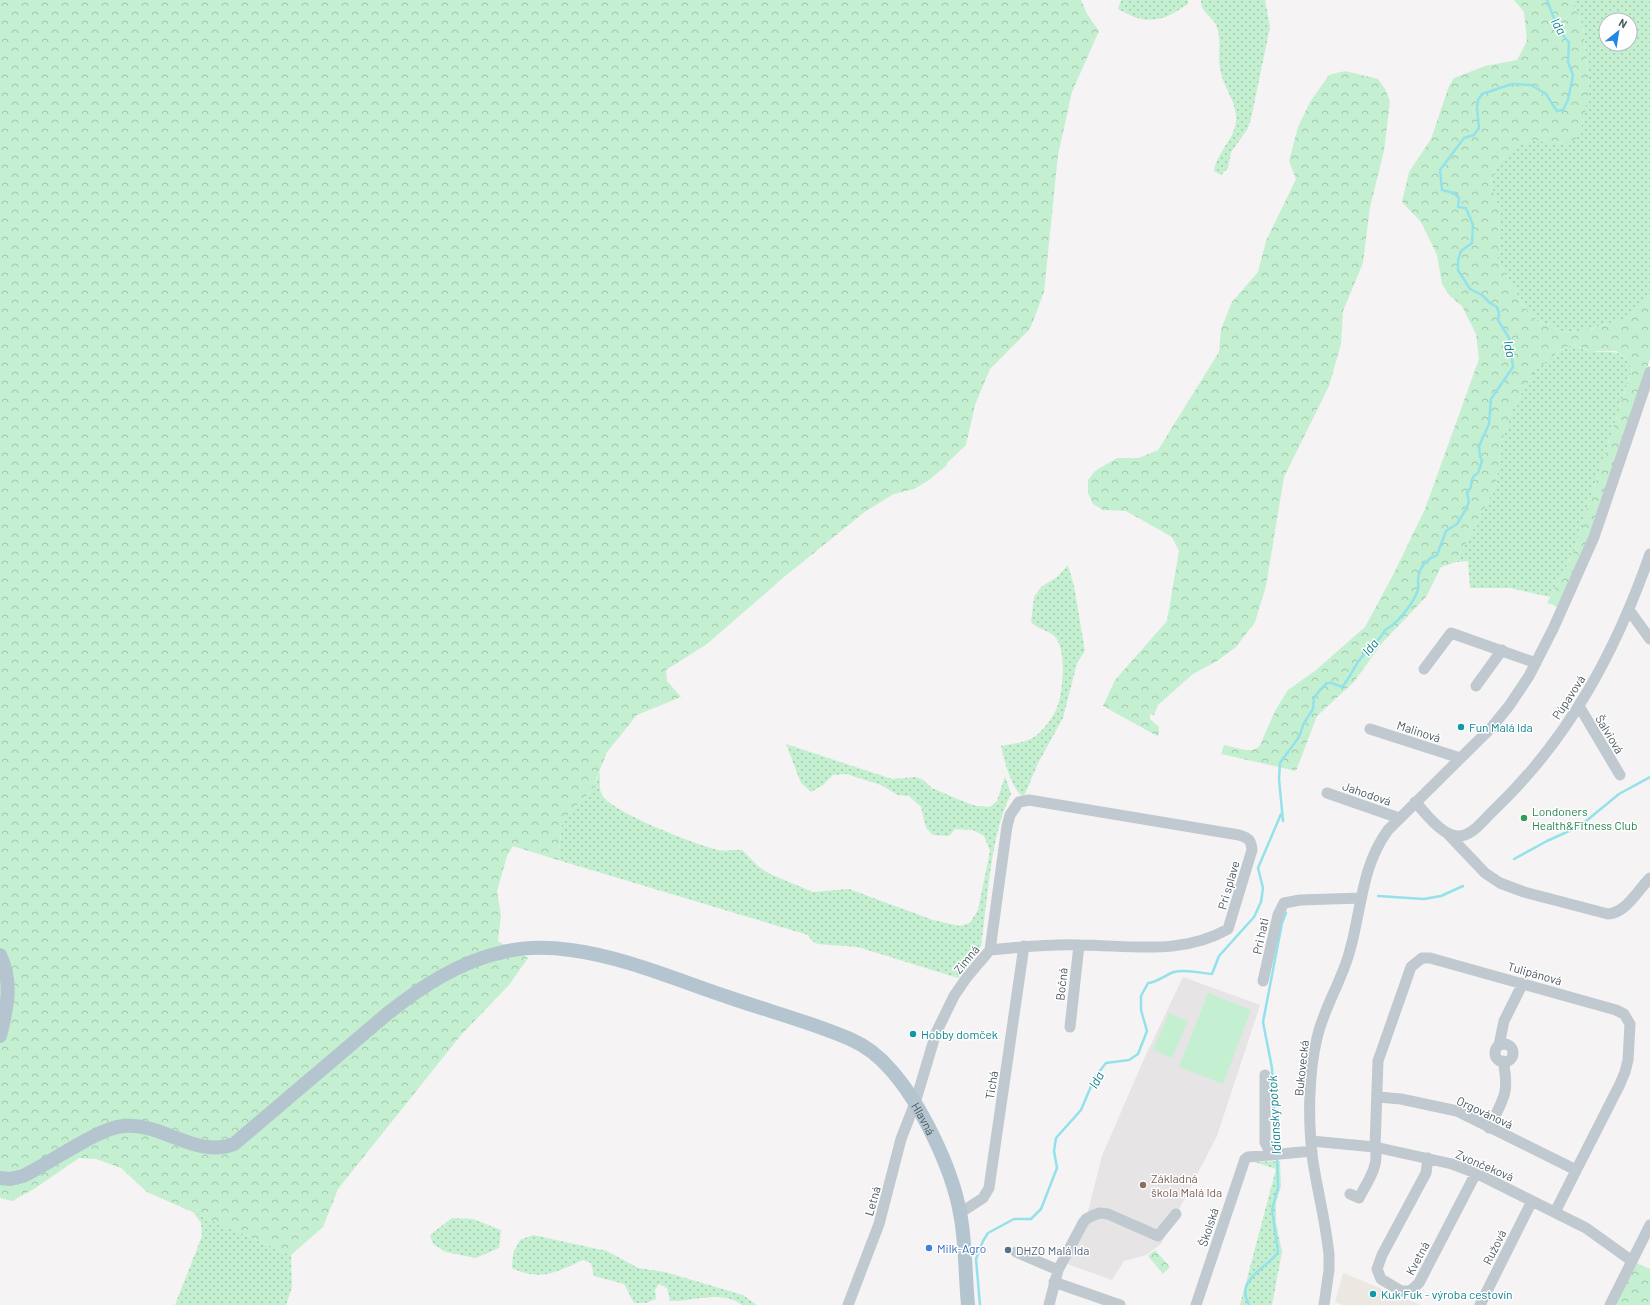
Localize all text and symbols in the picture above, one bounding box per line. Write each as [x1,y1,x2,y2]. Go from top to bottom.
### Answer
north arrow [1598,12,1638,52]
water label: Ida [1548,15,1570,37]
text: N [1617,15,1630,30]
water label: Ida [1501,339,1519,359]
water label: Ida [1358,635,1382,659]
street label: Púpavová [1549,672,1587,722]
street label: Šalviová [1593,712,1627,756]
street label: Malinová [1395,717,1443,745]
place label: Fun Malá Ida [1469,720,1533,734]
marker: Fun Malá Ida [1456,722,1466,732]
street label: Jahodová [1341,778,1393,808]
place label: Londoners Health&Fitness Club [1532,804,1638,832]
marker: Londoners Health&Fitness Club [1519,813,1529,823]
street label: Pri splave [1214,859,1242,911]
street label: Pri hati [1249,916,1271,956]
street label: Zimná [950,942,982,976]
street label: Tulipánová [1506,959,1564,987]
street label: Bočná [1052,967,1070,1001]
place label: Hobby domček [921,1027,998,1041]
marker: Hobby domček [908,1029,918,1039]
street label: Bukovecká [1291,1039,1311,1097]
water label: Ida [1085,1069,1107,1091]
street label: Tichá [982,1070,1000,1100]
water label: Idiansky potok [1264,1074,1284,1155]
street label: Orgovánová [1455,1093,1515,1131]
street label: Hlavná [909,1100,938,1137]
street label: Zvončeková [1454,1147,1516,1183]
place label: Základná škola Malá Ida [1151,1171,1222,1199]
marker: Základná škola Malá Ida [1138,1180,1148,1190]
street label: Letná [861,1185,883,1217]
street label: Školská [1195,1206,1221,1248]
street label: Ružová [1480,1227,1508,1267]
street label: Kvetná [1402,1239,1432,1277]
place label: Milk-Agro [937,1241,986,1255]
marker: Milk-Agro [924,1243,934,1253]
place label: DHZO Malá Ida [1016,1243,1090,1257]
marker: DHZO Malá Ida [1003,1245,1013,1255]
place label: Kuk Fuk - výroba cestovín [1381,1287,1512,1301]
marker: Kuk Fuk - výroba cestovín [1368,1289,1378,1299]

